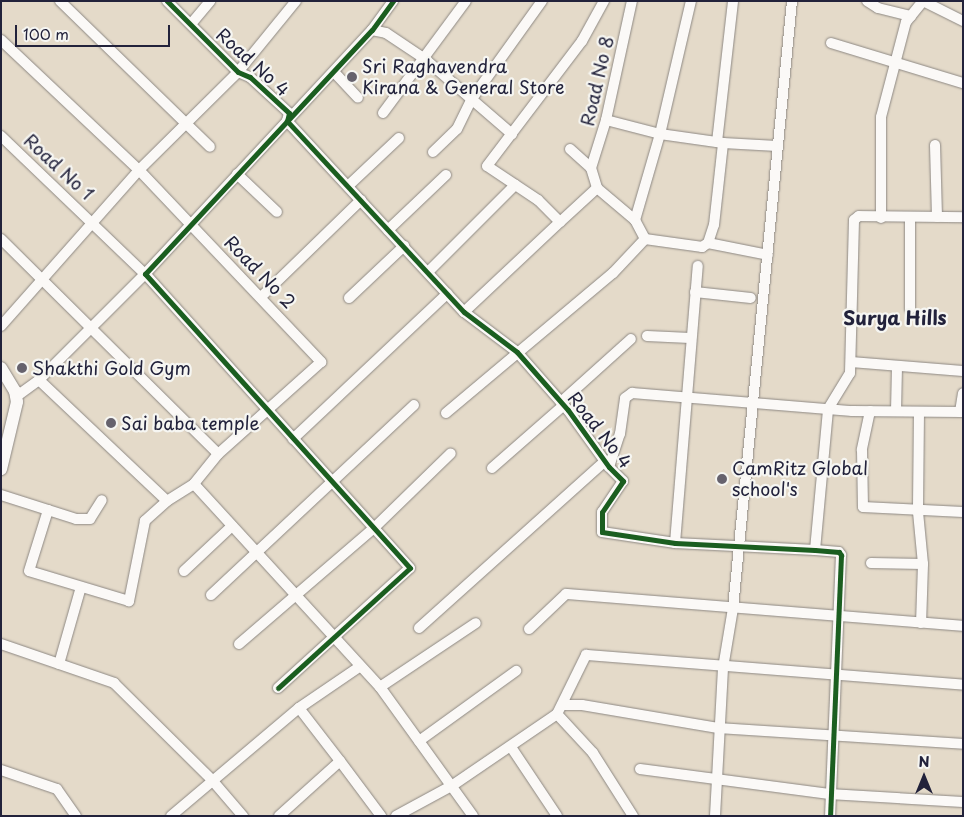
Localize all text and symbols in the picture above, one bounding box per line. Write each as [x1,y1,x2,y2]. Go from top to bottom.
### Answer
scale bar [18,15,172,47]
text: 100 m [23,22,69,45]
street label: Road No 4 [212,24,294,100]
street label: Road No 8 [576,35,618,127]
place label: Sri Raghavendra Kirana & General Store [362,56,566,98]
marker: Sri Raghavendra Kirana & General Store [346,71,358,83]
street label: Road No 1 [20,129,98,205]
street label: Road No 2 [220,231,300,313]
district label: Surya Hills [843,307,947,329]
place label: Shakthi Gold Gym [32,357,192,379]
marker: Shakthi Gold Gym [16,362,28,374]
street label: Road No 4 [563,387,637,473]
place label: Sai baba temple [121,412,261,434]
marker: Sai baba temple [105,417,117,429]
place label: CamRitz Global school's [732,458,868,500]
marker: CamRitz Global school's [716,473,728,485]
text: N [918,751,930,772]
north arrow [899,752,949,802]

